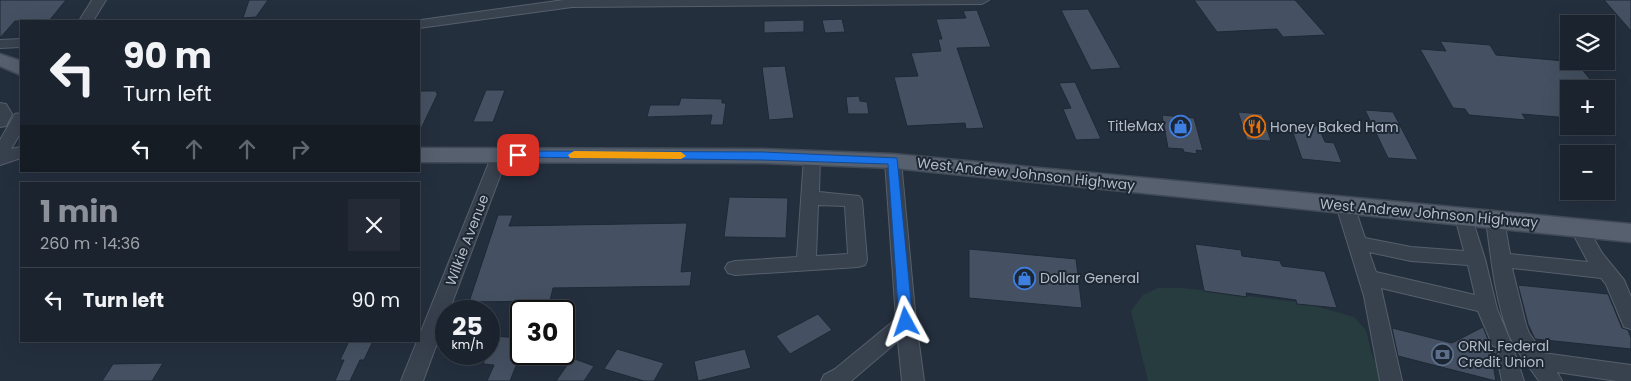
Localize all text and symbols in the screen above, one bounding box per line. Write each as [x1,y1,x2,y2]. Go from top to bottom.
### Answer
map controls [1560,15,1615,200]
button: layers [1560,15,1615,70]
text: 90 m [123,31,212,80]
icon: left [40,40,105,105]
text: Turn left [123,78,211,109]
button: + [1560,80,1615,135]
shop icon: TitleMax [1168,114,1192,138]
restaurant icon: Honey Baked Ham [1242,115,1266,139]
place label: TitleMax [1108,116,1164,136]
place label: Honey Baked Ham [1270,117,1399,137]
pin [497,134,539,176]
icon: left [127,135,155,163]
icon: ahead [180,135,208,163]
icon: ahead [233,135,261,163]
icon: right [286,135,314,163]
icon: arrive [504,141,532,169]
button: − [1560,145,1615,200]
street label: West Andrew Johnson Highway [916,153,1136,195]
text: 1 min [40,190,118,233]
street label: Wilkie Avenue [440,191,494,288]
street label: West Andrew Johnson Highway [1319,193,1539,233]
button: close [348,199,400,251]
text: 260 m · 14:36 [40,232,140,255]
shop icon: Dollar General [1012,266,1036,290]
place label: Dollar General [1040,268,1140,288]
icon: left [40,286,68,314]
text: Turn left [83,287,164,314]
text: 90 m [351,287,400,314]
position arrow [879,295,931,347]
speed limit sign: 30 [510,300,575,365]
text: 25 [452,309,483,344]
text: km/h [452,336,483,353]
place label: ORNL Federal Credit Union [1458,336,1549,372]
bank icon: ORNL Federal Credit Union [1430,342,1454,366]

